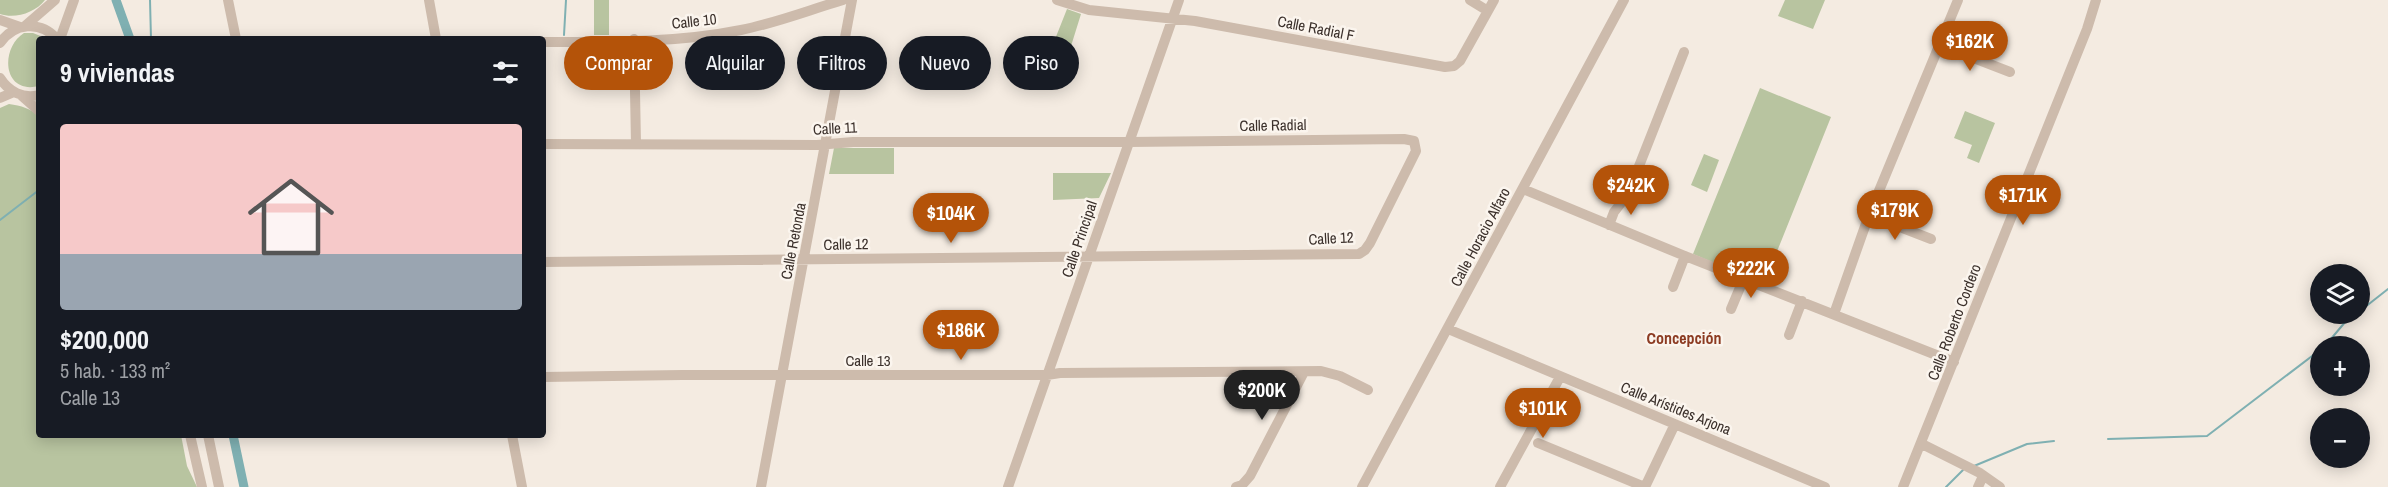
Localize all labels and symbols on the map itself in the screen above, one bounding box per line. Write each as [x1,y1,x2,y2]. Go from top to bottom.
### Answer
street label: Calle 10 [670,8,718,34]
street label: Calle Radial F [1276,10,1356,46]
pin: $162K [1928,21,2012,72]
street label: Calle Radial [1239,114,1307,136]
street label: Calle 11 [812,116,858,140]
pin: $242K [1589,165,1673,216]
pin: $171K [1981,175,2065,226]
street label: Calle Horacio Alfaro [1445,184,1515,290]
pin: $179K [1853,190,1937,241]
pin: $104K [909,193,993,244]
street label: Calle Principal [1056,198,1102,280]
street label: Calle Retonda [775,201,811,281]
street label: Calle 12 [1308,226,1354,250]
street label: Calle 12 [823,233,869,255]
pin: $222K [1709,248,1793,299]
street label: Calle Roberto Cordero [1922,261,1986,383]
pin: $186K [919,310,1003,361]
district label: Concepción [1646,327,1722,349]
street label: Calle 13 [845,350,891,371]
pin: $200K [1220,370,1304,421]
street label: Calle Arístides Arjona [1618,376,1735,440]
pin: $101K [1501,388,1585,439]

